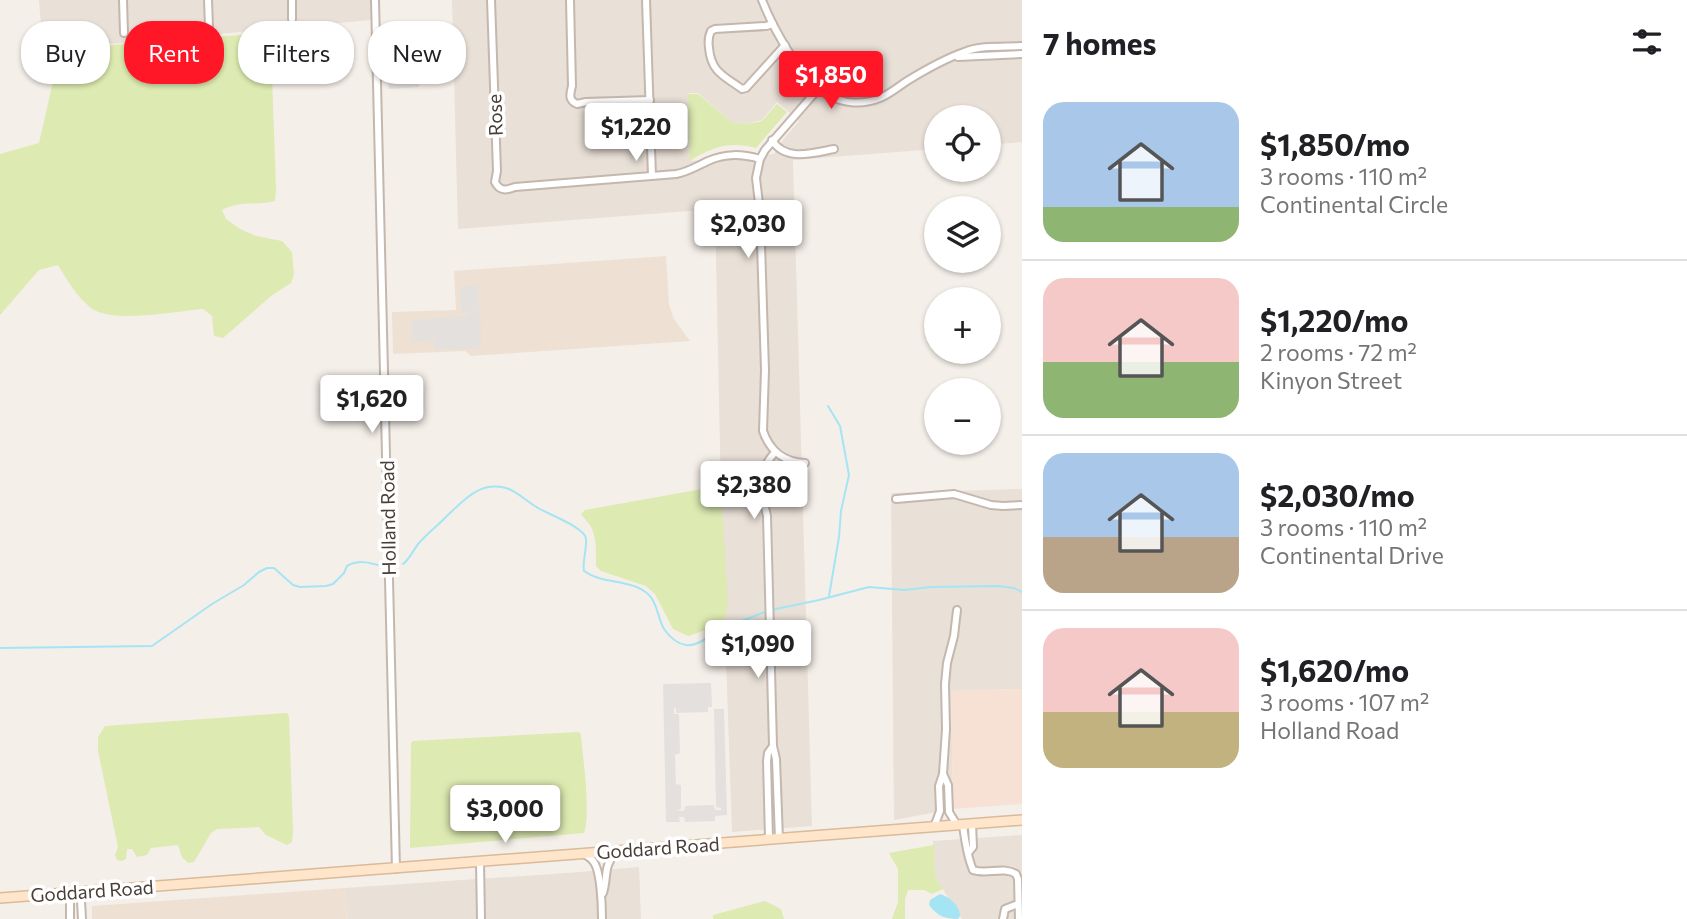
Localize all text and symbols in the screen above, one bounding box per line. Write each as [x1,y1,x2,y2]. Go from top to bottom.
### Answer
chip: Buy [21,21,110,84]
chip: Rent [124,21,224,84]
chip: Filters [238,21,354,84]
chip: New [368,21,466,84]
icon: filters [1628,23,1666,61]
text: 7 homes [1043,24,1156,61]
pin: $1,850 [774,52,888,111]
text: $1,850 [795,60,867,88]
street label: Rose [482,94,507,136]
pin: $1,220 [579,104,693,163]
map controls [924,105,1001,455]
button: locate [924,105,1001,182]
text: $1,220 [601,112,671,140]
text: $1,850/mo [1260,125,1410,162]
icon: home [1099,130,1183,214]
text: 3 rooms · 110 m² [1260,162,1427,190]
text: Continental Circle [1260,190,1448,218]
button: layers [924,196,1001,273]
pin: $2,030 [691,201,805,260]
text: $2,030 [710,209,786,237]
button: + [924,287,1001,364]
text: $1,220/mo [1260,301,1408,338]
icon: home [1099,306,1183,390]
text: 2 rooms · 72 m² [1260,338,1417,366]
text: Kinyon Street [1260,366,1402,394]
pin: $1,620 [315,376,429,435]
button: − [924,378,1001,455]
text: $1,620 [336,384,408,412]
street label: Holland Road [375,460,400,576]
pin: $2,380 [697,462,811,521]
text: $2,380 [717,470,791,498]
text: $2,030/mo [1260,476,1415,513]
icon: home [1099,481,1183,565]
text: 3 rooms · 110 m² [1260,513,1427,541]
text: Continental Drive [1260,541,1444,569]
pin: $1,090 [701,620,815,680]
text: $1,090 [721,629,795,657]
text: $1,620/mo [1260,651,1409,688]
icon: home [1099,656,1183,740]
text: 3 rooms · 107 m² [1260,688,1429,716]
text: Holland Road [1260,716,1399,744]
pin: $3,000 [448,786,562,845]
text: $3,000 [466,794,544,822]
street label: Goddard Road [596,832,720,863]
street label: Goddard Road [30,875,154,906]

